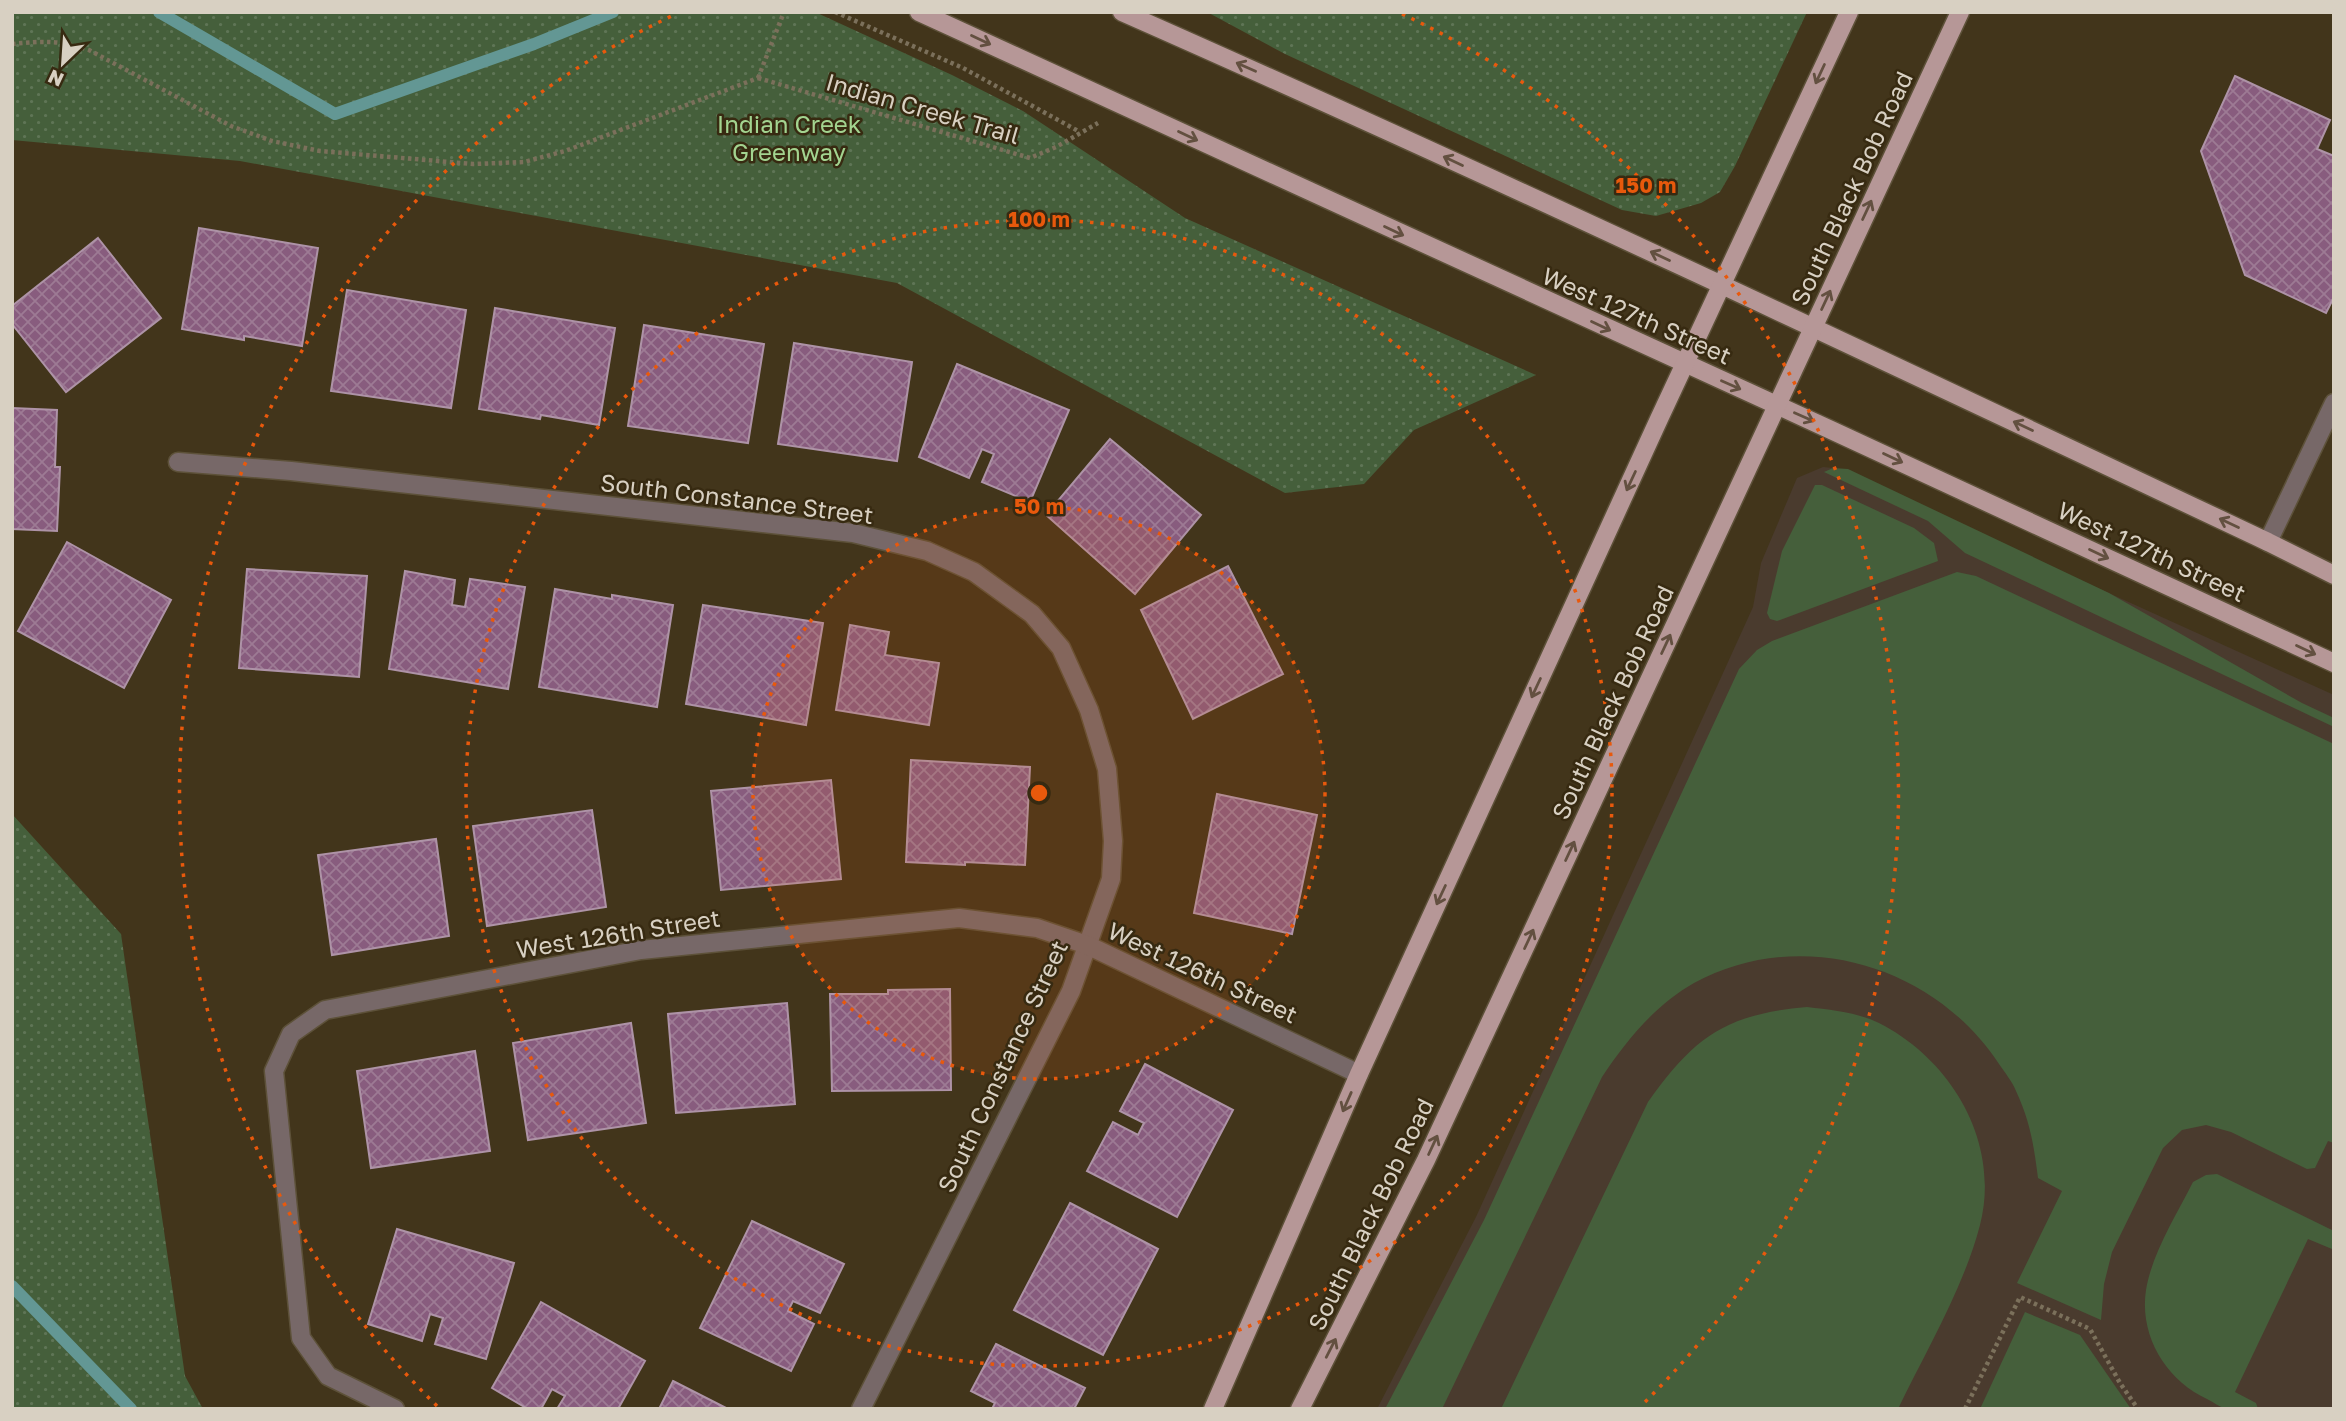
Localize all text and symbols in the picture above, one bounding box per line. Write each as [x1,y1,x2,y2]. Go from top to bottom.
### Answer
north arrow [28,28,98,98]
one-way arrow [970,34,991,48]
one-way arrow [1236,60,1257,73]
one-way arrow [1813,63,1827,84]
text: N [44,65,67,92]
street label: Indian Creek Trail [823,66,1023,150]
street label: South Black Bob Road [1784,66,1918,310]
park label: Indian Creek Greenway [717,109,861,166]
one-way arrow [1177,130,1198,143]
one-way arrow [1443,154,1464,168]
text: 150 m [1616,172,1676,198]
one-way arrow [1861,200,1874,221]
text: 100 m [1008,206,1070,232]
one-way arrow [1383,225,1404,238]
one-way arrow [1650,249,1671,263]
street label: West 127th Street [1538,260,1736,370]
one-way arrow [1820,289,1833,311]
one-way arrow [1590,320,1611,333]
one-way arrow [1720,379,1741,392]
one-way arrow [1793,411,1814,424]
one-way arrow [2013,419,2034,432]
one-way arrow [1882,452,1903,465]
street label: South Constance Street [599,467,875,529]
one-way arrow [1624,470,1637,491]
text: 50 m [1014,493,1064,519]
street label: West 127th Street [2053,495,2251,607]
one-way arrow [2219,516,2240,530]
one-way arrow [2088,548,2109,561]
street label: South Black Bob Road [1545,580,1679,824]
one-way arrow [1660,634,1673,656]
one-way arrow [2295,644,2316,657]
one-way arrow [1529,677,1542,698]
centre of rings [1027,781,1051,805]
one-way arrow [1564,841,1577,862]
one-way arrow [1434,884,1447,905]
street label: West 126th Street [514,903,722,963]
street label: West 126th Street [1104,915,1302,1029]
one-way arrow [1523,928,1536,950]
street label: South Constance Street [931,935,1073,1197]
one-way arrow [1340,1091,1353,1112]
street label: South Black Bob Road [1301,1093,1439,1335]
one-way arrow [1427,1135,1440,1156]
one-way arrow [1324,1338,1338,1359]

